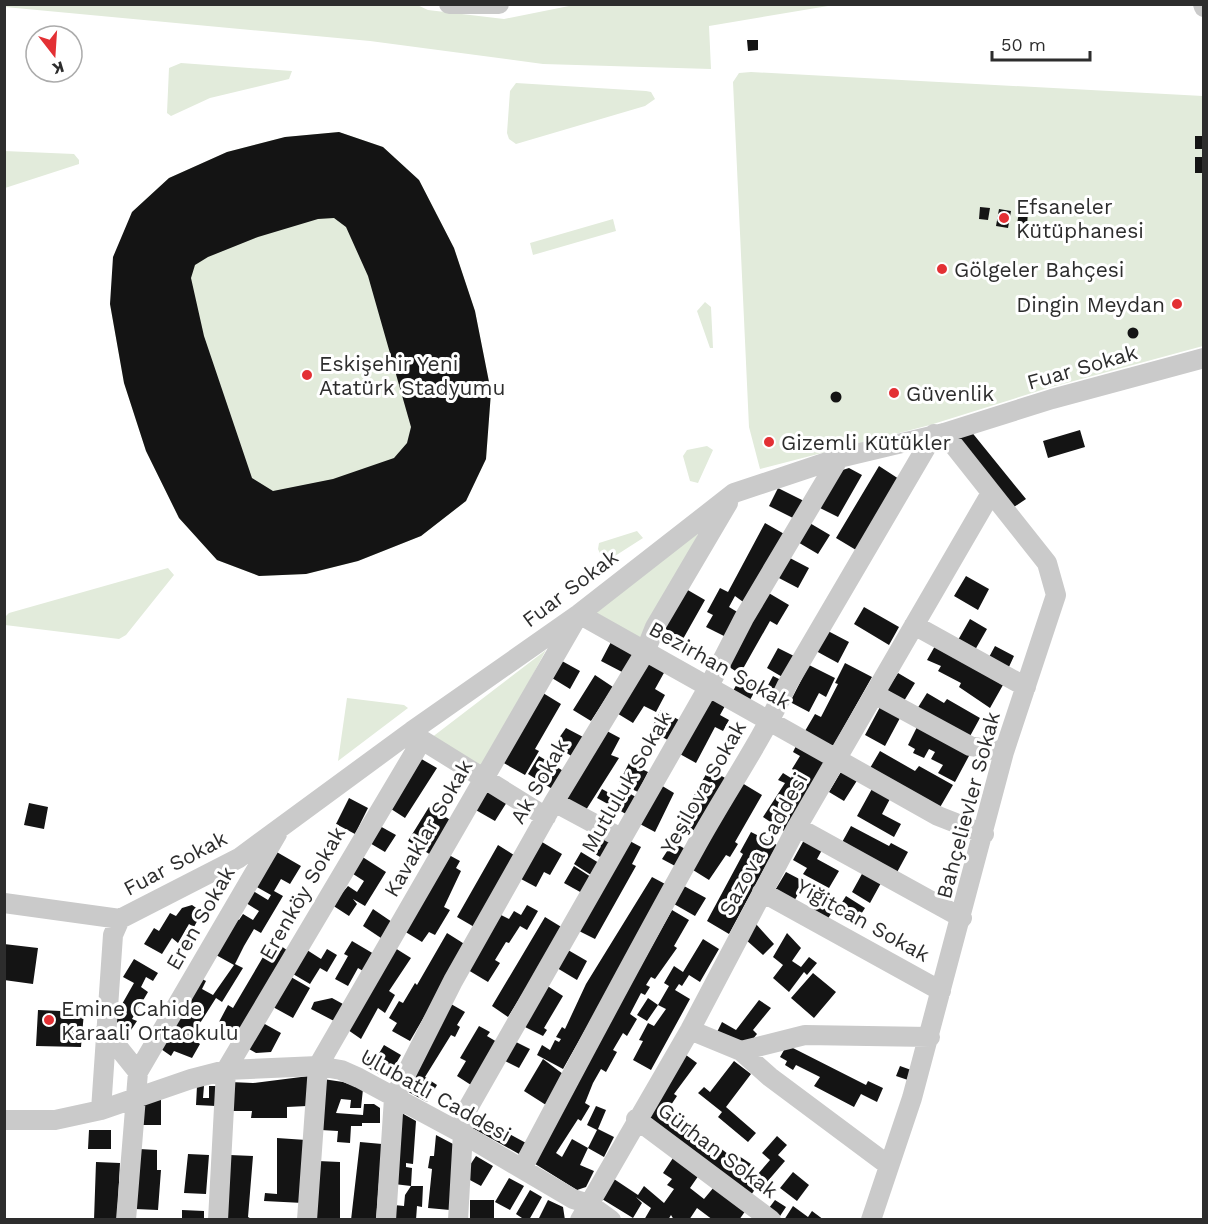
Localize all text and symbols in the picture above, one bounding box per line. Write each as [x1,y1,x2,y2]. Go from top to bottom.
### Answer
north arrow [24,24,84,84]
scale bar [992,24,1090,62]
text: 50 m [1001,34,1046,55]
text: K [50,57,66,79]
place label: Efsaneler Kütüphanesi [1016,194,1144,243]
marker: Efsaneler Kütüphanesi [997,211,1011,225]
place label: Gölgeler Bahçesi [954,257,1124,282]
marker: Gölgeler Bahçesi [935,262,949,276]
place label: Dingin Meydan [1016,292,1165,317]
marker: Dingin Meydan [1170,297,1184,311]
street label: Fuar Sokak [1024,339,1140,395]
place label: Eskişehir Yeni Atatürk Stadyumu [319,351,505,400]
marker: Eskişehir Yeni Atatürk Stadyumu [300,368,314,382]
place label: Güvenlik [906,381,994,406]
marker: Güvenlik [887,386,901,400]
place label: Gizemli Kütükler [781,430,952,455]
marker: Gizemli Kütükler [762,435,776,449]
street label: Fuar Sokak [517,544,623,632]
street label: Bezirhan Sokak [645,616,795,714]
street label: Mutluluk Sokak [576,707,676,857]
street label: Bahçelievler Sokak [931,709,1005,901]
street label: Yeşilova Sokak [655,716,751,858]
street label: Ak Sokak [505,734,573,828]
street label: Kavaklar Sokak [379,755,478,901]
street label: Sazova Caddesi [713,768,813,920]
street label: Erenköy Sokak [254,822,350,964]
street label: Fuar Sokak [119,825,231,901]
street label: Eren Sokak [160,862,240,974]
street label: Yiğitcan Sokak [792,873,934,967]
place label: Emine Cahide Karaali Ortaokulu [61,996,239,1045]
marker: Emine Cahide Karaali Ortaokulu [42,1013,56,1027]
street label: Ulubatlı Caddesi [356,1043,516,1147]
street label: Gürhan Sokak [653,1097,783,1203]

